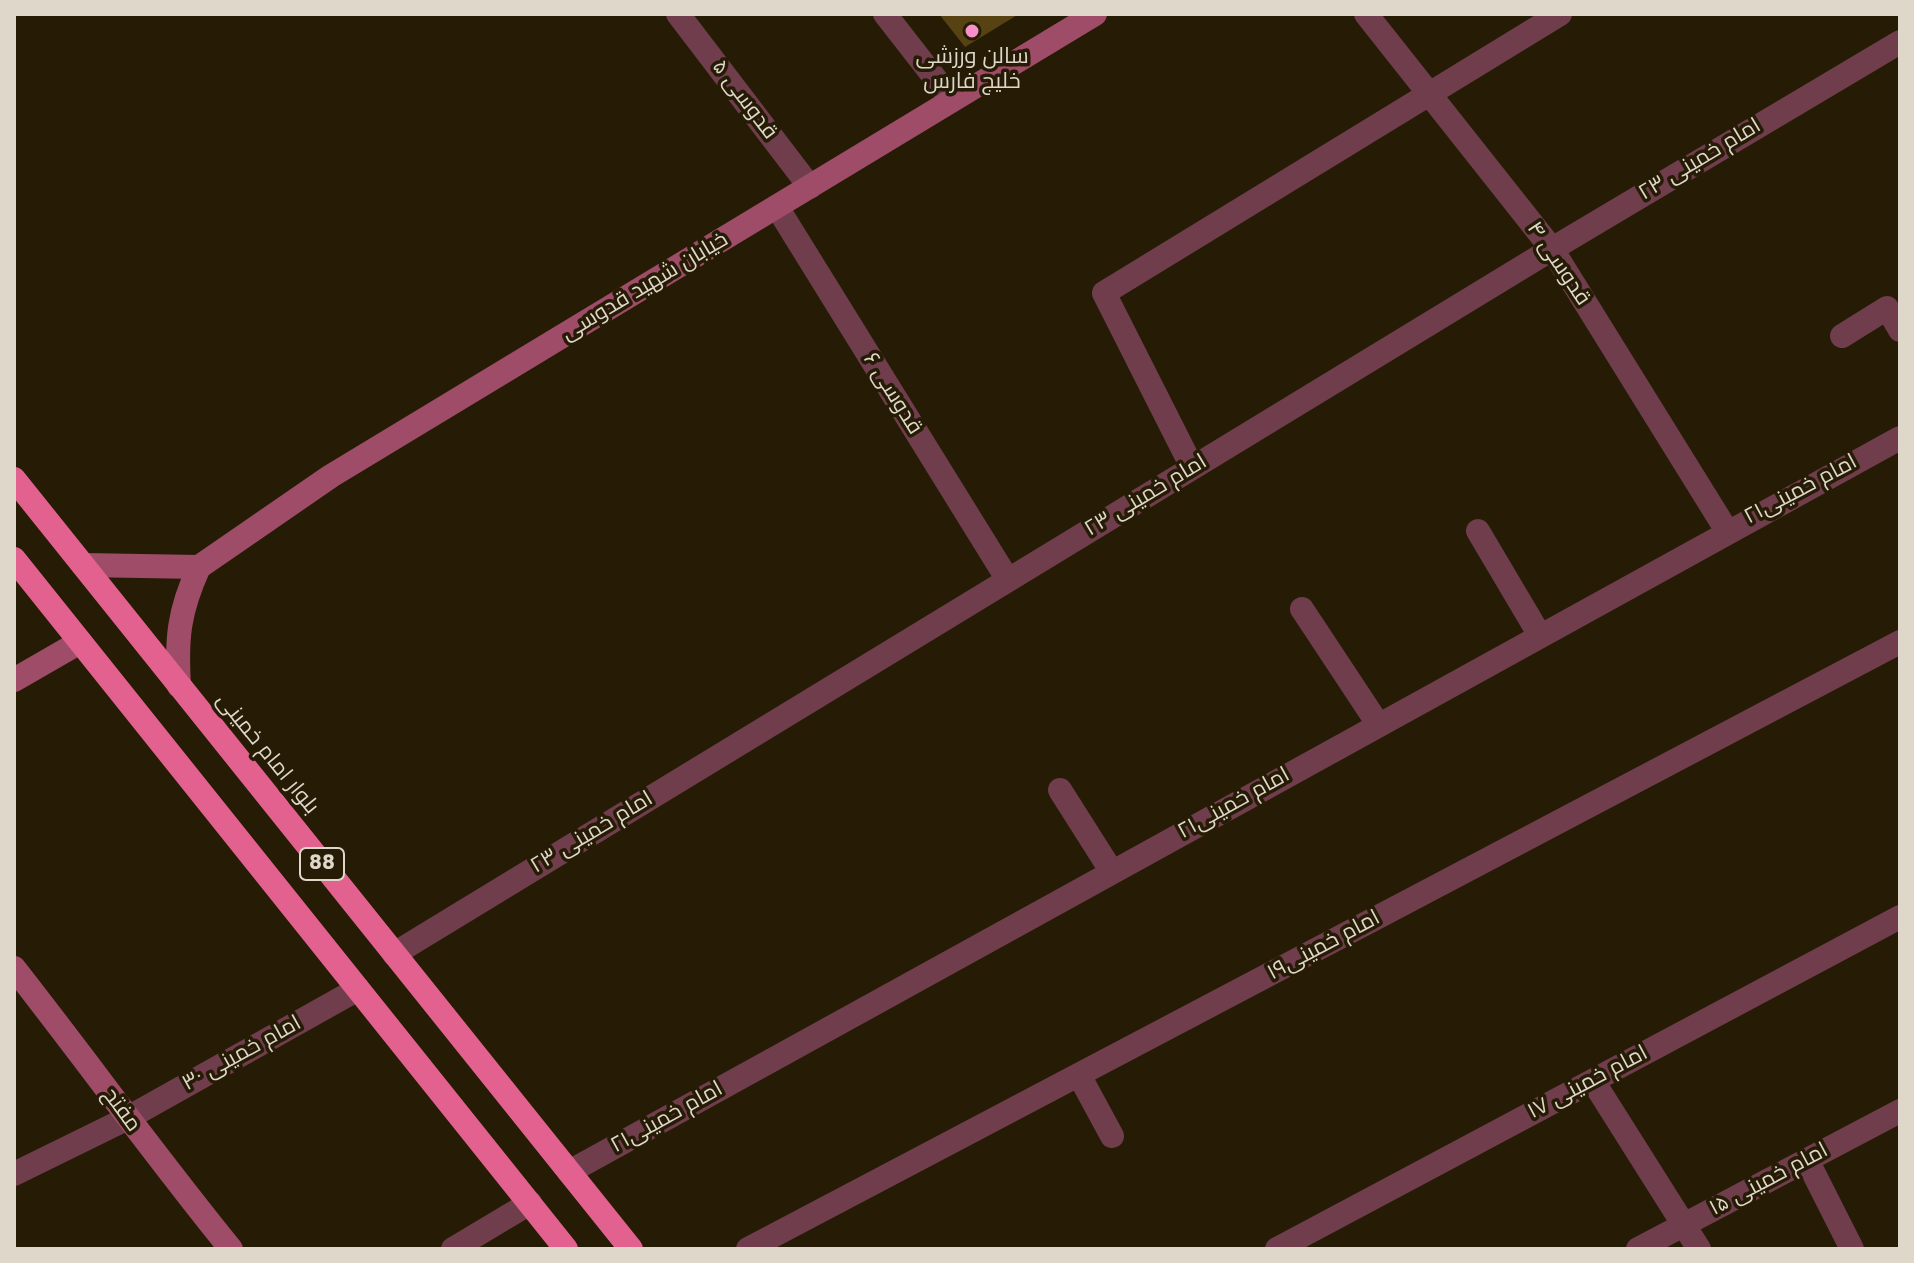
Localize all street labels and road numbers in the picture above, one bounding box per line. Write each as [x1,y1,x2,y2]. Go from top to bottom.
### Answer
street label: قدوسی ۵ [706,55,782,145]
street label: امام خمینی ۲۳ [1634,113,1766,207]
street label: قدوسی ۴ [1520,217,1596,311]
street label: خیابان شهید قدوسی [557,227,733,347]
street label: قدوسی ۶ [857,348,927,440]
street label: امام خمینی ۲۳ [1080,449,1212,543]
street label: امام خمینی۲۱ [1740,449,1862,531]
street label: بلوار امام خمینی [210,688,324,820]
street label: امام خمینی۲۱ [1173,762,1295,846]
street label: امام خمینی ۲۳ [526,786,658,880]
road number: 88 [300,848,344,880]
street label: امام خمینی۱۹ [1263,905,1385,987]
street label: امام خمینی ۳۰ [178,1010,306,1098]
street label: امام خمینی ۱۷ [1524,1040,1652,1126]
street label: امام خمینی۲۱ [606,1076,728,1160]
street label: مفتح [96,1083,146,1137]
street label: امام خمینی ۱۵ [1705,1138,1833,1222]

